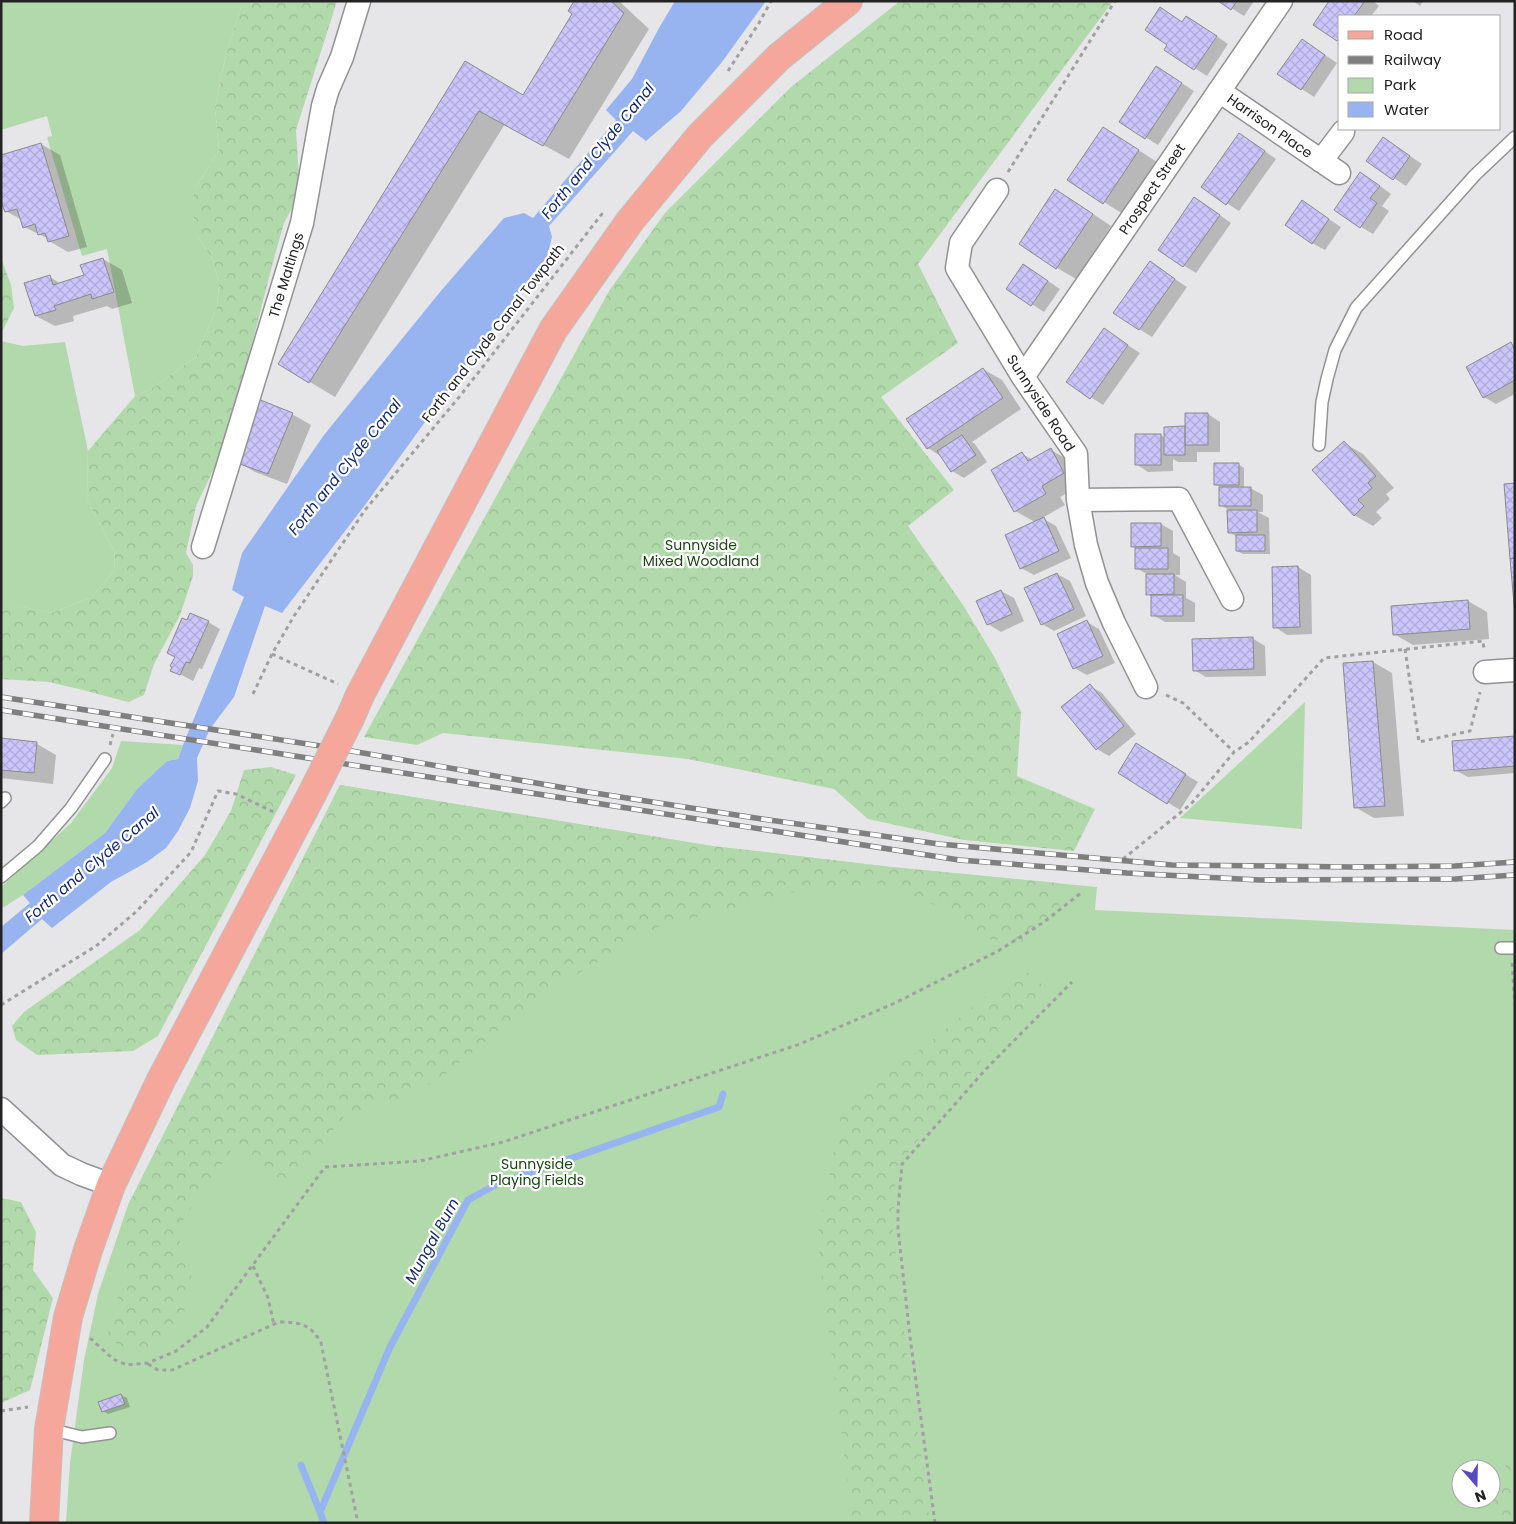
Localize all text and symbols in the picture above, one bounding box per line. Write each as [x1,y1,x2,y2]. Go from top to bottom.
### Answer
legend [1338,15,1501,130]
text: Road [1384,24,1423,45]
text: Railway [1384,49,1442,70]
text: Park [1384,74,1416,95]
water label: Forth and Clyde Canal [536,78,659,223]
street label: Harrison Place [1223,89,1317,163]
text: Water [1384,99,1430,120]
street label: Prospect Street [1114,139,1190,239]
street label: The Maltings [264,230,308,320]
street label: Forth and Clyde Canal Towpath [417,240,569,426]
street label: Sunnyside Road [1002,351,1080,455]
water label: Forth and Clyde Canal [283,394,406,539]
park label: Sunnyside Mixed Woodland [643,535,759,571]
water label: Forth and Clyde Canal [20,802,164,927]
park label: Sunnyside Playing Fields [490,1154,584,1190]
water label: Mungal Burn [399,1194,464,1287]
north arrow [1451,1459,1501,1509]
text: N [1472,1485,1489,1507]

